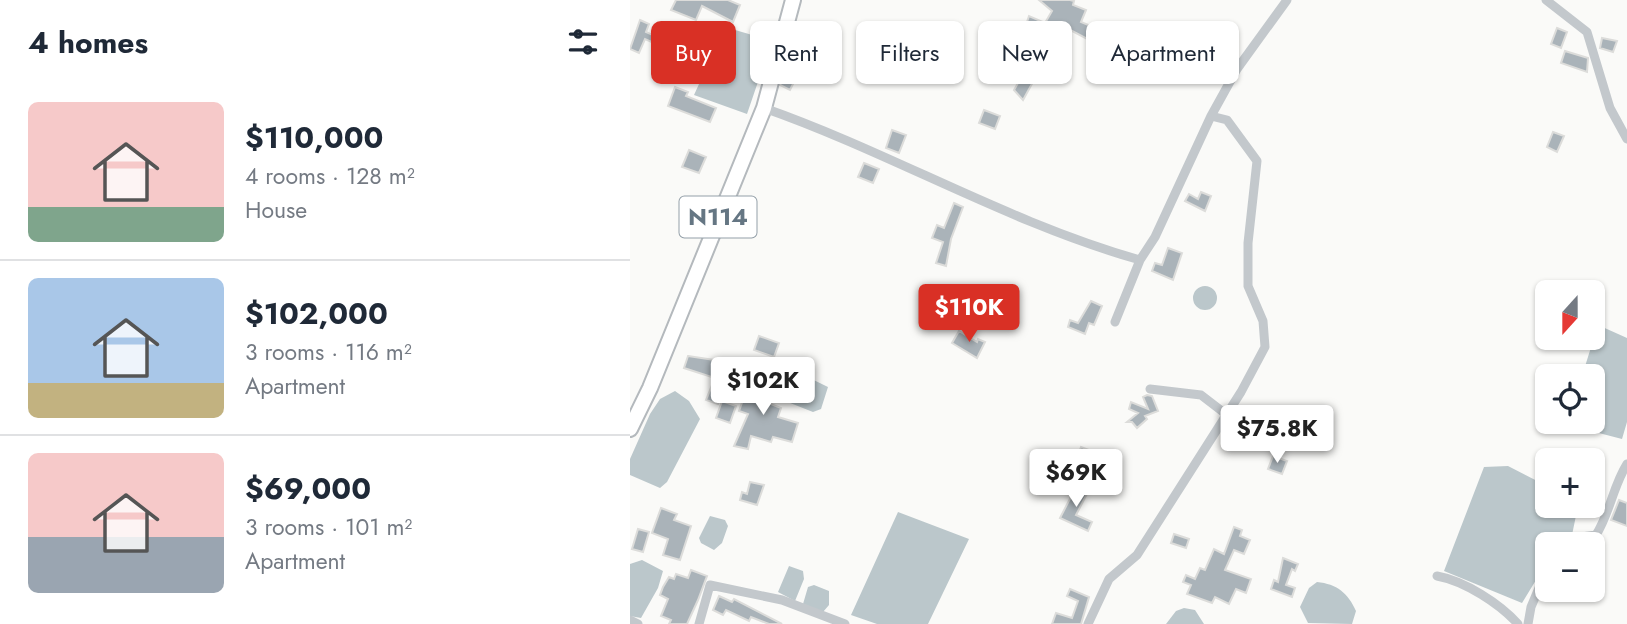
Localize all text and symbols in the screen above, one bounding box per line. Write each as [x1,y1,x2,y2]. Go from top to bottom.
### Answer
text: 4 homes [28,21,148,64]
chip: Buy [651,21,736,84]
chip: Rent [750,21,842,84]
chip: Filters [856,21,964,84]
chip: New [978,21,1072,84]
chip: Apartment [1086,21,1239,84]
icon: filters [564,23,602,61]
text: $110,000 [245,116,383,159]
icon: home [84,130,168,214]
text: 4 rooms · 128 m² [245,159,415,193]
text: House [245,193,307,227]
road number: N114 [680,196,756,238]
north arrow [1535,280,1605,350]
map controls [1535,280,1605,602]
pin: $110K [920,284,1018,344]
text: $110K [934,290,1004,324]
text: $102,000 [245,292,388,335]
icon: home [84,306,168,390]
text: 3 rooms · 116 m² [245,335,412,369]
pin: $102K [714,358,812,417]
text: $102K [727,363,799,397]
button: locate [1535,364,1605,434]
text: Apartment [245,369,345,403]
pin: $75.8K [1220,406,1334,465]
text: $75.8K [1237,411,1317,445]
button: + [1535,448,1605,518]
pin: $69K [1035,449,1117,509]
text: $69K [1045,455,1107,489]
text: $69,000 [245,467,371,510]
icon: home [84,481,168,565]
text: 3 rooms · 101 m² [245,510,412,544]
button: − [1535,532,1605,602]
text: Apartment [245,544,345,578]

